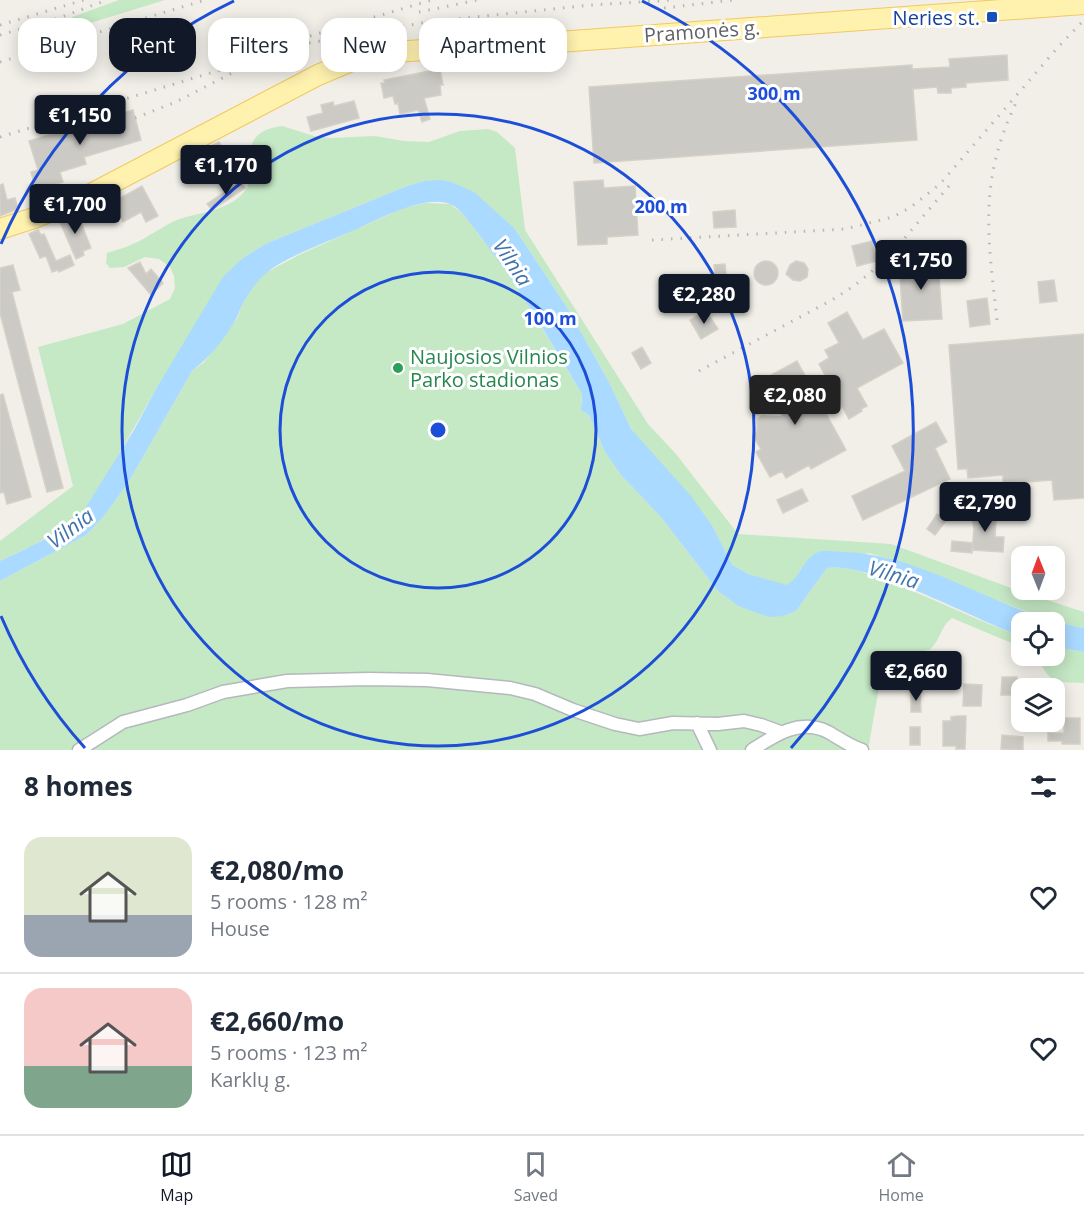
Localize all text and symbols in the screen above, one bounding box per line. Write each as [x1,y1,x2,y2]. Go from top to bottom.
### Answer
place label: Neries st. [893,4,980,31]
marker: Neries st. [985,10,999,24]
street label: Pramonės g. [643,13,761,49]
chip: Buy [18,18,97,72]
chip: Rent [109,18,196,72]
chip: Filters [208,18,309,72]
chip: New [321,18,407,72]
chip: Apartment [419,18,567,72]
text: 300 m [747,81,801,105]
pin: €1,150 [31,95,129,146]
text: €1,150 [49,101,111,128]
pin: €1,170 [177,145,275,196]
text: €1,170 [195,151,257,178]
pin: €1,700 [26,184,124,235]
text: €1,700 [44,190,106,217]
text: 200 m [634,194,688,218]
water label: Vilnia [487,233,539,291]
pin: €1,750 [872,240,970,291]
text: €1,750 [890,246,952,273]
pin: €2,280 [655,274,753,325]
text: €2,280 [673,280,735,307]
text: 100 m [523,306,577,330]
place label: Naujosios Vilnios Parko stadionas [410,343,568,393]
marker: Naujosios Vilnios Parko stadionas [391,361,405,375]
pin: €2,080 [746,375,844,426]
text: €2,080 [764,381,826,408]
centre of rings [428,420,448,440]
pin: €2,790 [936,482,1034,533]
text: €2,790 [954,488,1016,515]
water label: Vilnia [41,501,99,555]
north arrow [1011,546,1065,600]
map controls [1011,546,1065,732]
water label: Vilnia [865,553,923,595]
button: locate [1011,612,1065,666]
pin: €2,660 [867,651,965,702]
text: €2,660 [885,657,947,684]
button: layers [1011,678,1065,732]
text: 8 homes [24,768,133,804]
icon: filters [1027,770,1060,803]
text: €2,080/mo [210,852,344,888]
icon: home [72,861,144,933]
icon: heart [1027,881,1060,914]
text: 5 rooms · 128 m² [210,888,368,915]
text: House [210,915,270,942]
text: €2,660/mo [210,1003,344,1039]
icon: home [72,1012,144,1084]
icon: heart [1027,1032,1060,1065]
text: 5 rooms · 123 m² [210,1039,368,1066]
text: Karklų g. [210,1066,291,1093]
tab: Map [160,1148,193,1206]
tab: Saved [514,1148,558,1206]
tab: Home [879,1148,924,1206]

